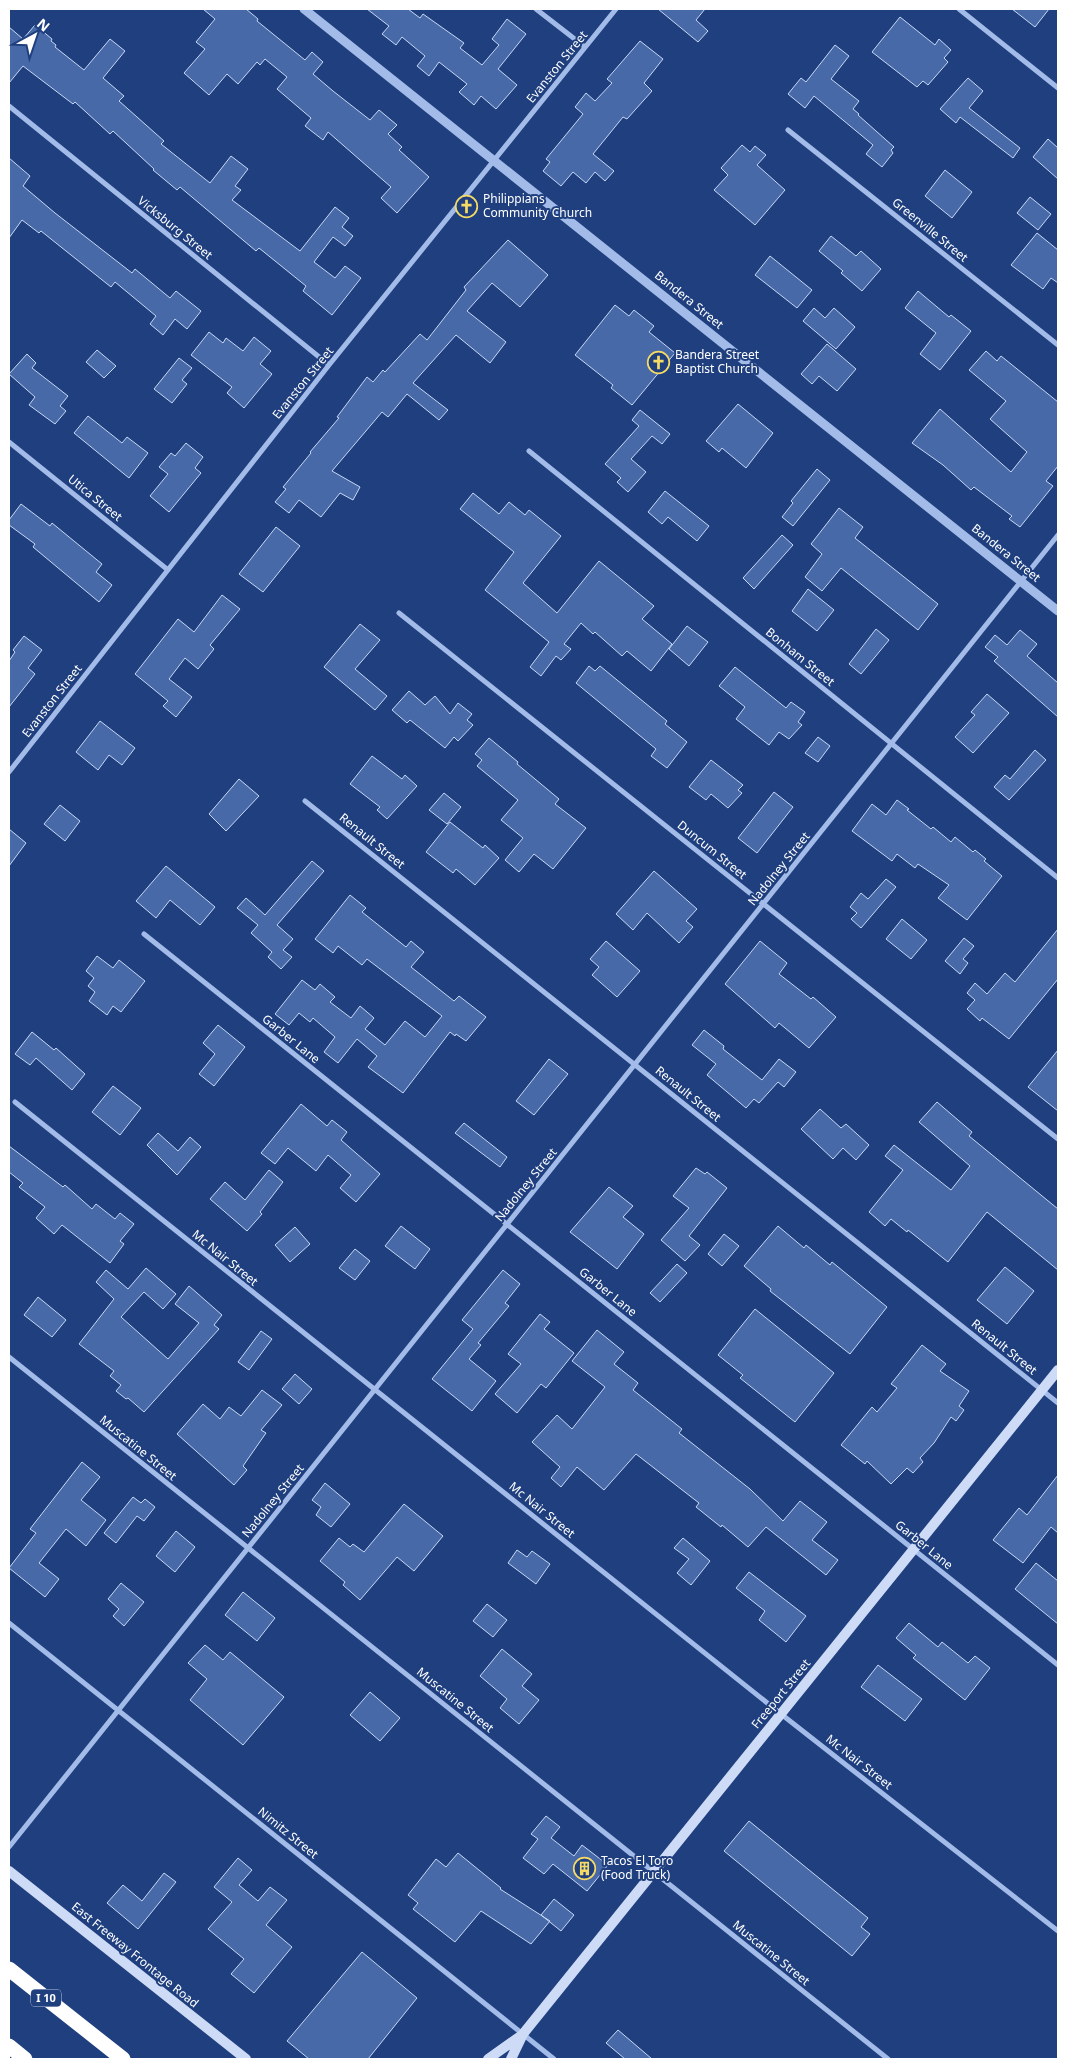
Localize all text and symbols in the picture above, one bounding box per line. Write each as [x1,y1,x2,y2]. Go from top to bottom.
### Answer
north arrow [10,10,60,60]
text: N [33,14,54,36]
street label: Evanston Street [522,27,591,106]
place label: Philippians Community Church [483,190,592,221]
street label: Vicksburg Street [134,192,217,264]
church icon: Philippians Community Church [455,194,479,218]
street label: Greenville Street [889,194,972,266]
street label: Bandera Street [651,267,728,333]
street label: Evanston Street [268,343,337,422]
place label: Bandera Street Baptist Church [675,346,760,377]
church icon: Bandera Street Baptist Church [647,350,671,374]
street label: Utica Street [65,470,127,525]
street label: Bandera Street [968,520,1045,586]
street label: Bonham Street [762,623,839,690]
street label: Evanston Street [18,660,86,741]
street label: Renault Street [336,809,409,873]
street label: Duncum Street [674,816,751,883]
street label: Nadolney Street [744,828,814,909]
street label: Garber Lane [259,1010,324,1067]
street label: Renault Street [652,1062,725,1126]
street label: Nadolney Street [491,1144,561,1225]
street label: Mc Nair Street [189,1226,262,1290]
street label: Garber Lane [576,1263,641,1320]
street label: Renault Street [968,1315,1041,1379]
street label: Muscatine Street [96,1411,181,1484]
street label: Nadolney Street [238,1460,308,1541]
street label: Mc Nair Street [506,1478,579,1542]
street label: Garber Lane [892,1516,957,1573]
street label: Freeport Street [747,1655,814,1732]
street label: Muscatine Street [413,1663,498,1736]
street label: Mc Nair Street [822,1730,897,1793]
street label: Nimitz Street [255,1803,323,1863]
place label: Tacos El Toro (Food Truck) [601,1852,673,1883]
building icon: Tacos El Toro (Food Truck) [573,1856,597,1880]
street label: East Freeway Frontage Road [68,1898,202,2011]
street label: Muscatine Street [729,1916,814,1989]
road number: I 10 [31,1990,61,2006]

